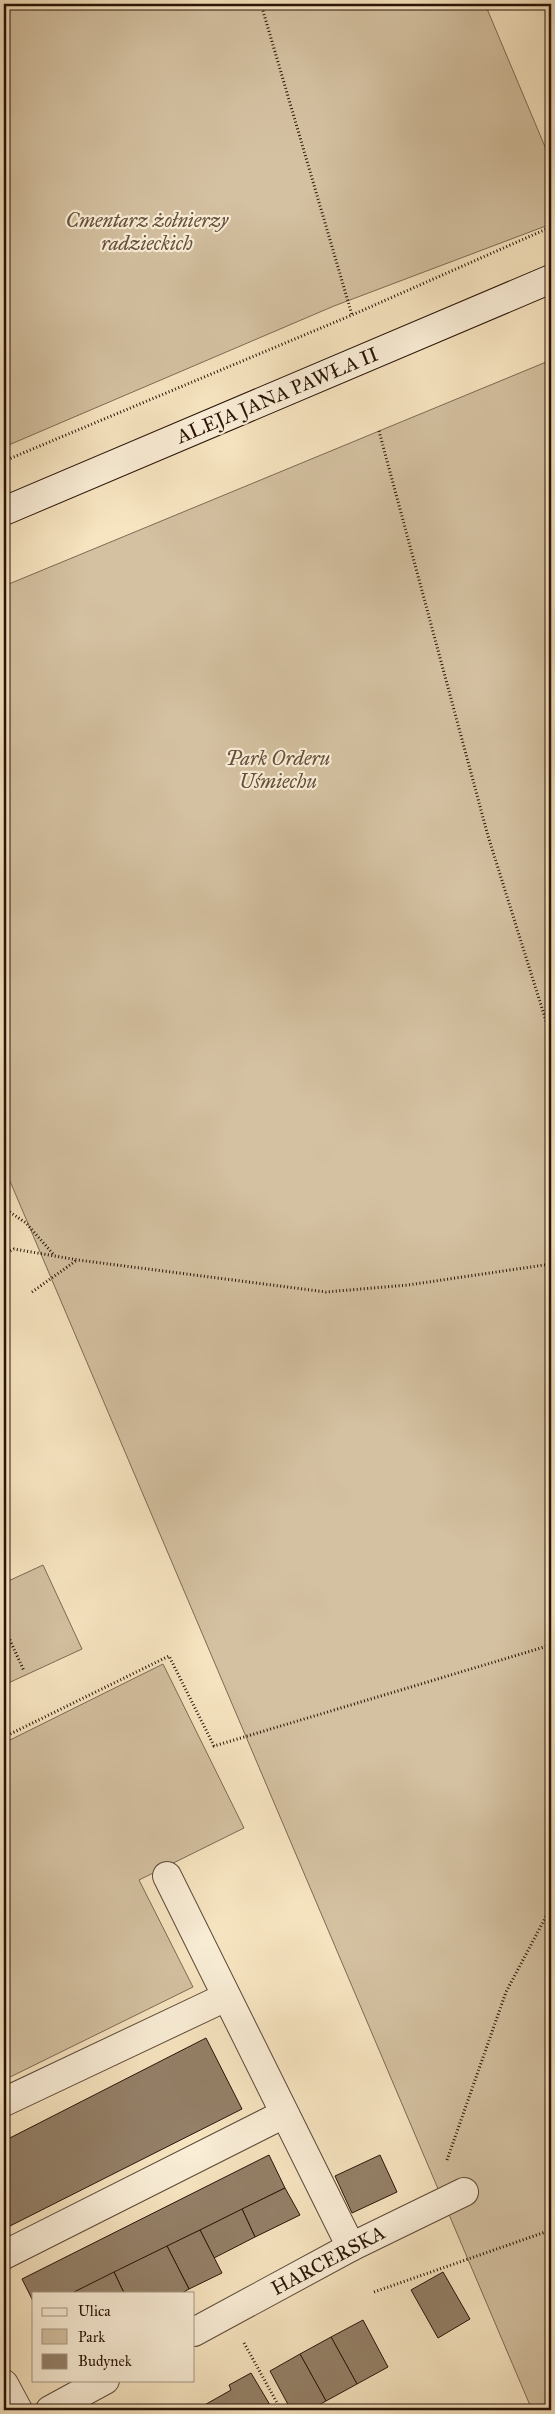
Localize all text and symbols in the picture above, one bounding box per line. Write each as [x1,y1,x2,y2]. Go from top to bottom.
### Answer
park label: Cmentarz żołnierzy radzieckich [66,208,230,255]
street label: ALEJA JANA PAWŁA II [172,342,382,450]
park label: Park Orderu Uśmiechu [226,746,330,793]
street label: HARCERSKA [267,2220,390,2300]
legend [32,2292,195,2382]
text: Ulica [78,2302,111,2320]
text: Park [78,2328,105,2346]
text: Budynek [78,2352,132,2370]

